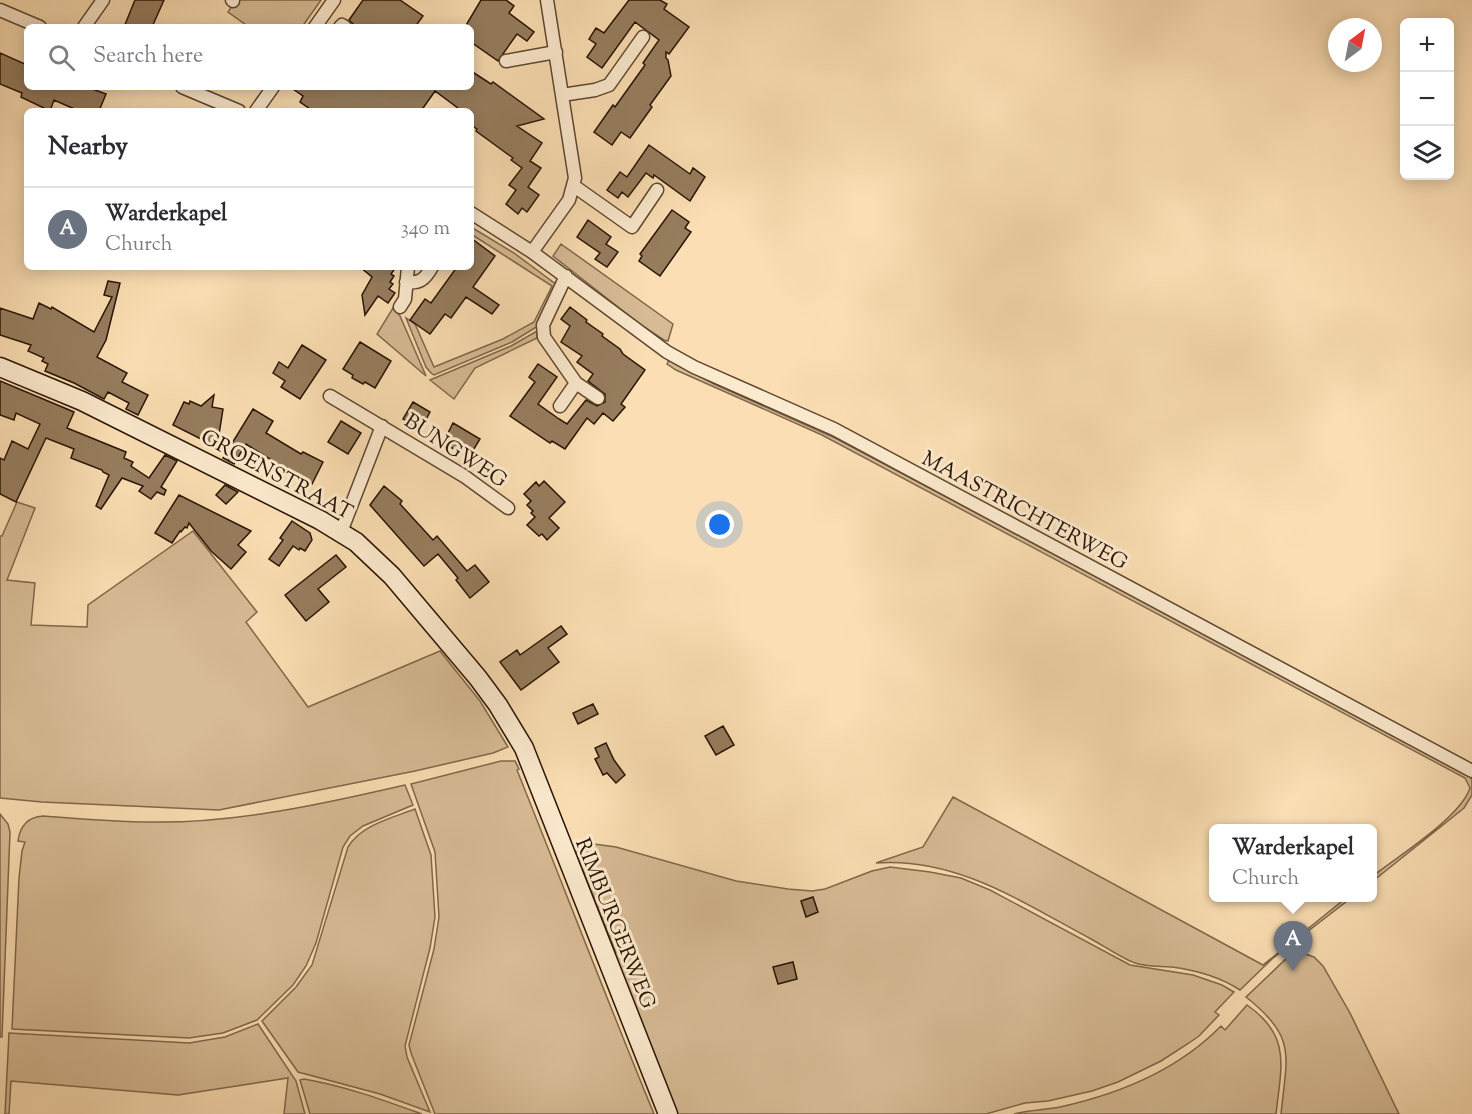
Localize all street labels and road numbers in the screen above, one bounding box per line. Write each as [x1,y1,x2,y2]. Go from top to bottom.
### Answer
street label: BUNGWEG [397,407,512,496]
street label: GROENSTRAAT [195,423,358,529]
street label: MAASTRICHTERWEG [916,445,1132,579]
street label: RIMBURGERWEG [566,834,662,1014]

